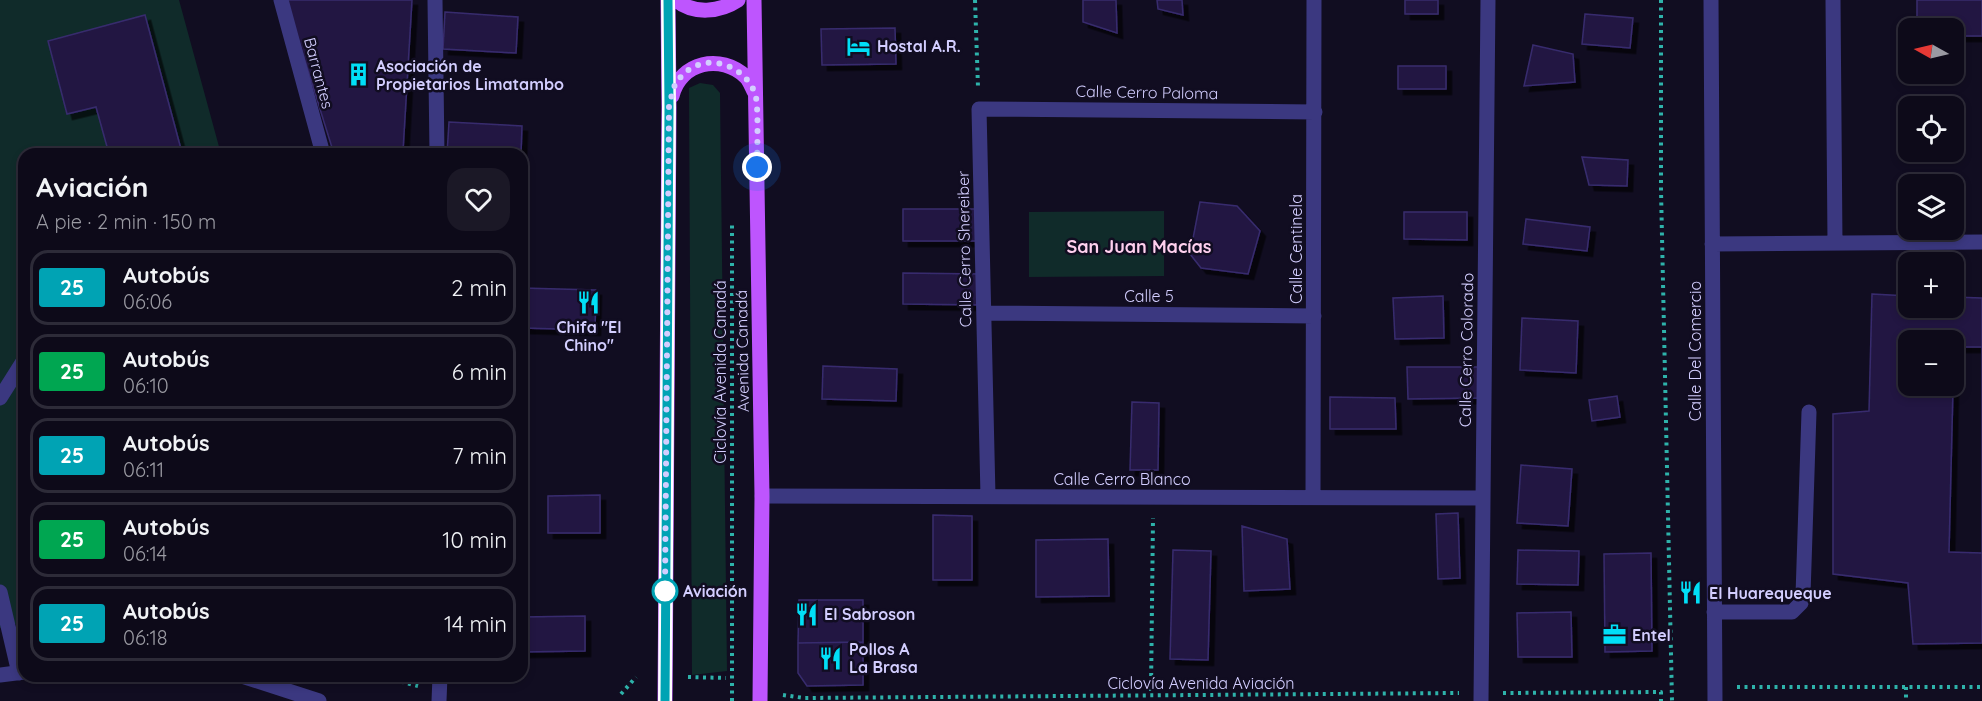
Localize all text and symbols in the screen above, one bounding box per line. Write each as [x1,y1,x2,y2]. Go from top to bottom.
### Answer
north arrow [1898,18,1964,84]
map controls [1898,18,1964,396]
hotel icon: Hostal A.R. [846,33,872,59]
street label: Barrantes [300,35,338,111]
place label: Hostal A.R. [877,36,961,56]
place label: Asociación de Propietarios Limatambo [376,56,564,94]
building icon: Asociación de Propietarios Limatambo [345,62,371,88]
street label: Calle Cerro Paloma [1075,81,1219,103]
button: locate [1898,96,1964,162]
your location [742,152,772,182]
button: heart [447,168,510,231]
text: Aviación [36,169,148,204]
street label: Calle Cerro Shereiber [953,171,975,327]
button: layers [1898,174,1964,240]
street label: Calle Centinela [1286,194,1306,304]
text: A pie · 2 min · 150 m [36,209,216,234]
district label: San Juan Macías [1066,235,1212,258]
button: + [1898,252,1964,318]
text: Autobús [123,261,210,289]
street label: Calle Cerro Colorado [1455,273,1477,427]
text: 25 [60,274,84,300]
text: 2 min [451,274,507,302]
street label: Ciclovía Avenida Canadá [710,280,730,464]
street label: Calle Del Comercio [1685,281,1705,421]
street label: Calle 5 [1124,286,1174,306]
text: 06:06 [123,289,172,314]
restaurant icon: Chifa "El Chino" [576,289,602,315]
street label: Avenida Canadá [731,290,753,412]
place label: Chifa "El Chino" [556,317,622,355]
button: − [1898,330,1964,396]
text: Autobús [123,345,210,373]
text: 25 [60,358,84,384]
text: 6 min [452,358,507,386]
text: 06:10 [123,373,169,398]
text: Autobús [123,429,210,457]
text: 25 [60,442,84,468]
text: 7 min [452,442,507,470]
text: 06:11 [123,457,164,482]
street label: Calle Cerro Blanco [1053,469,1191,489]
text: Autobús [123,513,210,541]
text: 25 [60,526,84,552]
text: 10 min [442,526,507,554]
text: 06:14 [123,541,167,566]
marker: Aviación [652,578,678,604]
restaurant icon: El Huarequeque [1678,580,1704,606]
place label: Aviación [683,581,747,601]
place label: El Huarequeque [1709,583,1832,603]
text: Autobús [123,597,210,625]
restaurant icon: El Sabroson [793,601,819,627]
place label: El Sabroson [824,604,915,624]
text: 25 [60,610,84,636]
text: 14 min [444,610,507,638]
office icon: Entel [1601,622,1627,648]
text: 06:18 [123,625,168,650]
place label: Entel [1632,625,1671,645]
place label: Pollos A La Brasa [849,639,918,677]
restaurant icon: Pollos A La Brasa [818,645,844,671]
street label: Ciclovía Avenida Aviación [1107,673,1295,693]

